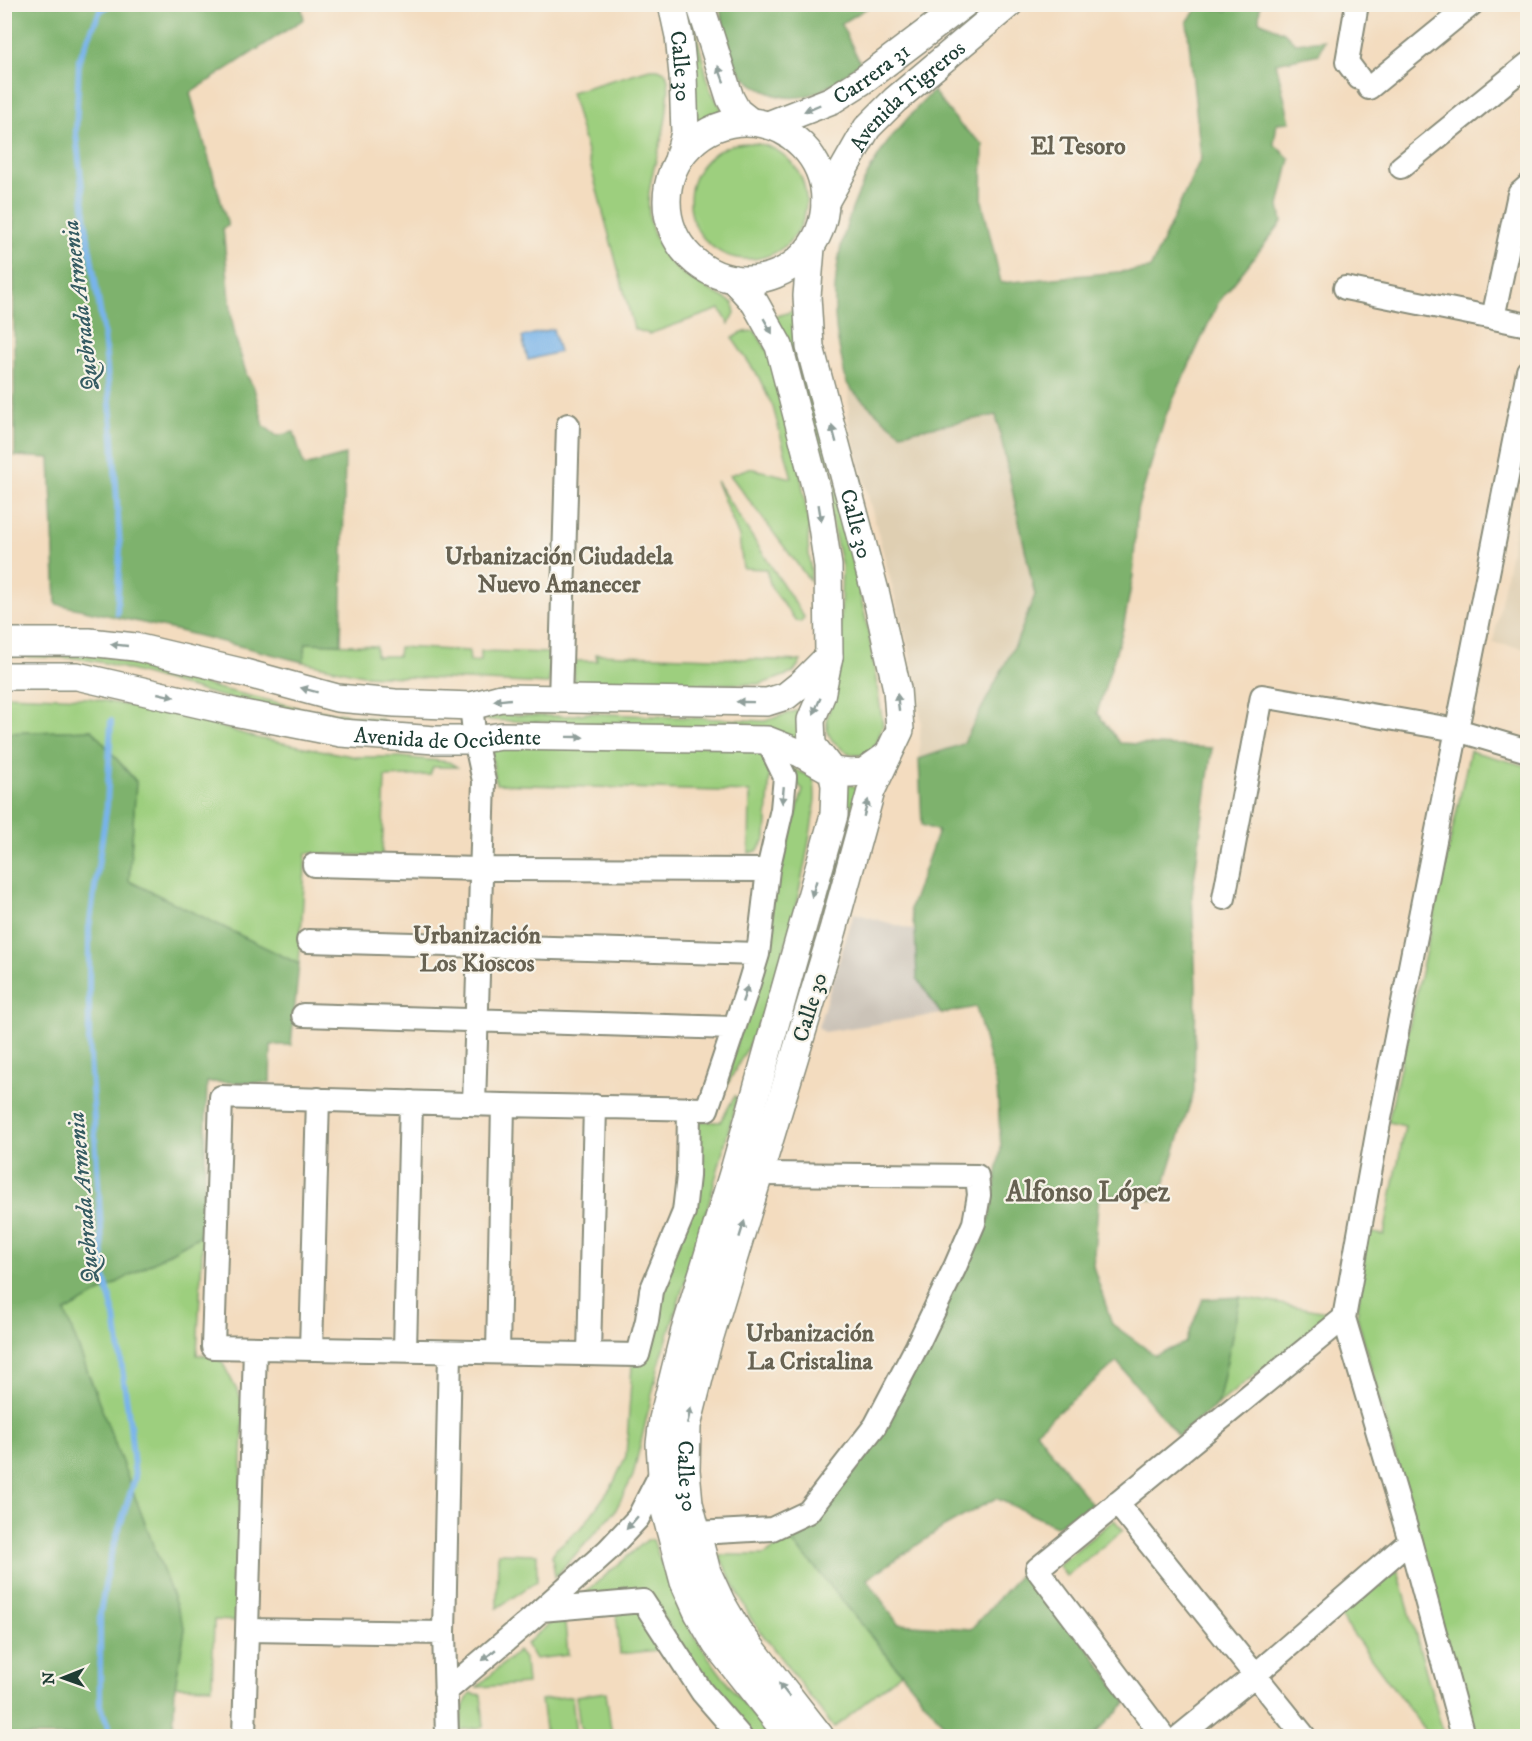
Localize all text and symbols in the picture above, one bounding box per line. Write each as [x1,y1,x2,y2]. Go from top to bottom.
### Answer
street label: Calle 30 [664,30,696,102]
street label: Avenida Tigreros [844,35,971,157]
street label: Carrera 31 [828,38,916,111]
one-way arrow [715,64,725,82]
one-way arrow [803,104,821,113]
district label: El Tesoro [1030,132,1126,162]
water label: Quebrada Armenia [56,218,106,394]
one-way arrow [763,317,773,334]
one-way arrow [829,425,838,443]
street label: Calle 30 [833,486,878,562]
one-way arrow [815,503,824,522]
district label: Urbanización Ciudadela Nuevo Amanecer [445,542,674,600]
one-way arrow [110,640,129,650]
one-way arrow [300,685,318,694]
one-way arrow [157,691,175,701]
one-way arrow [894,693,903,712]
one-way arrow [492,695,511,705]
one-way arrow [735,697,754,707]
one-way arrow [812,697,821,714]
street label: Avenida de Occidente [353,722,541,755]
one-way arrow [566,733,585,742]
one-way arrow [778,786,788,805]
one-way arrow [862,799,872,818]
one-way arrow [809,880,818,898]
district label: Urbanización Los Kioscos [413,921,542,979]
street label: Calle 30 [787,970,834,1045]
one-way arrow [741,985,751,1003]
water label: Quebrada Armenia [62,1110,106,1285]
district label: Alfonso López [1005,1175,1171,1210]
one-way arrow [738,1220,747,1238]
district label: Urbanización La Cristalina [746,1319,875,1377]
one-way arrow [685,1407,694,1426]
street label: Calle 30 [671,1440,703,1515]
one-way arrow [626,1515,639,1530]
north arrow [33,1648,93,1708]
one-way arrow [481,1648,496,1661]
text: N [39,1672,59,1685]
one-way arrow [778,1682,791,1698]

